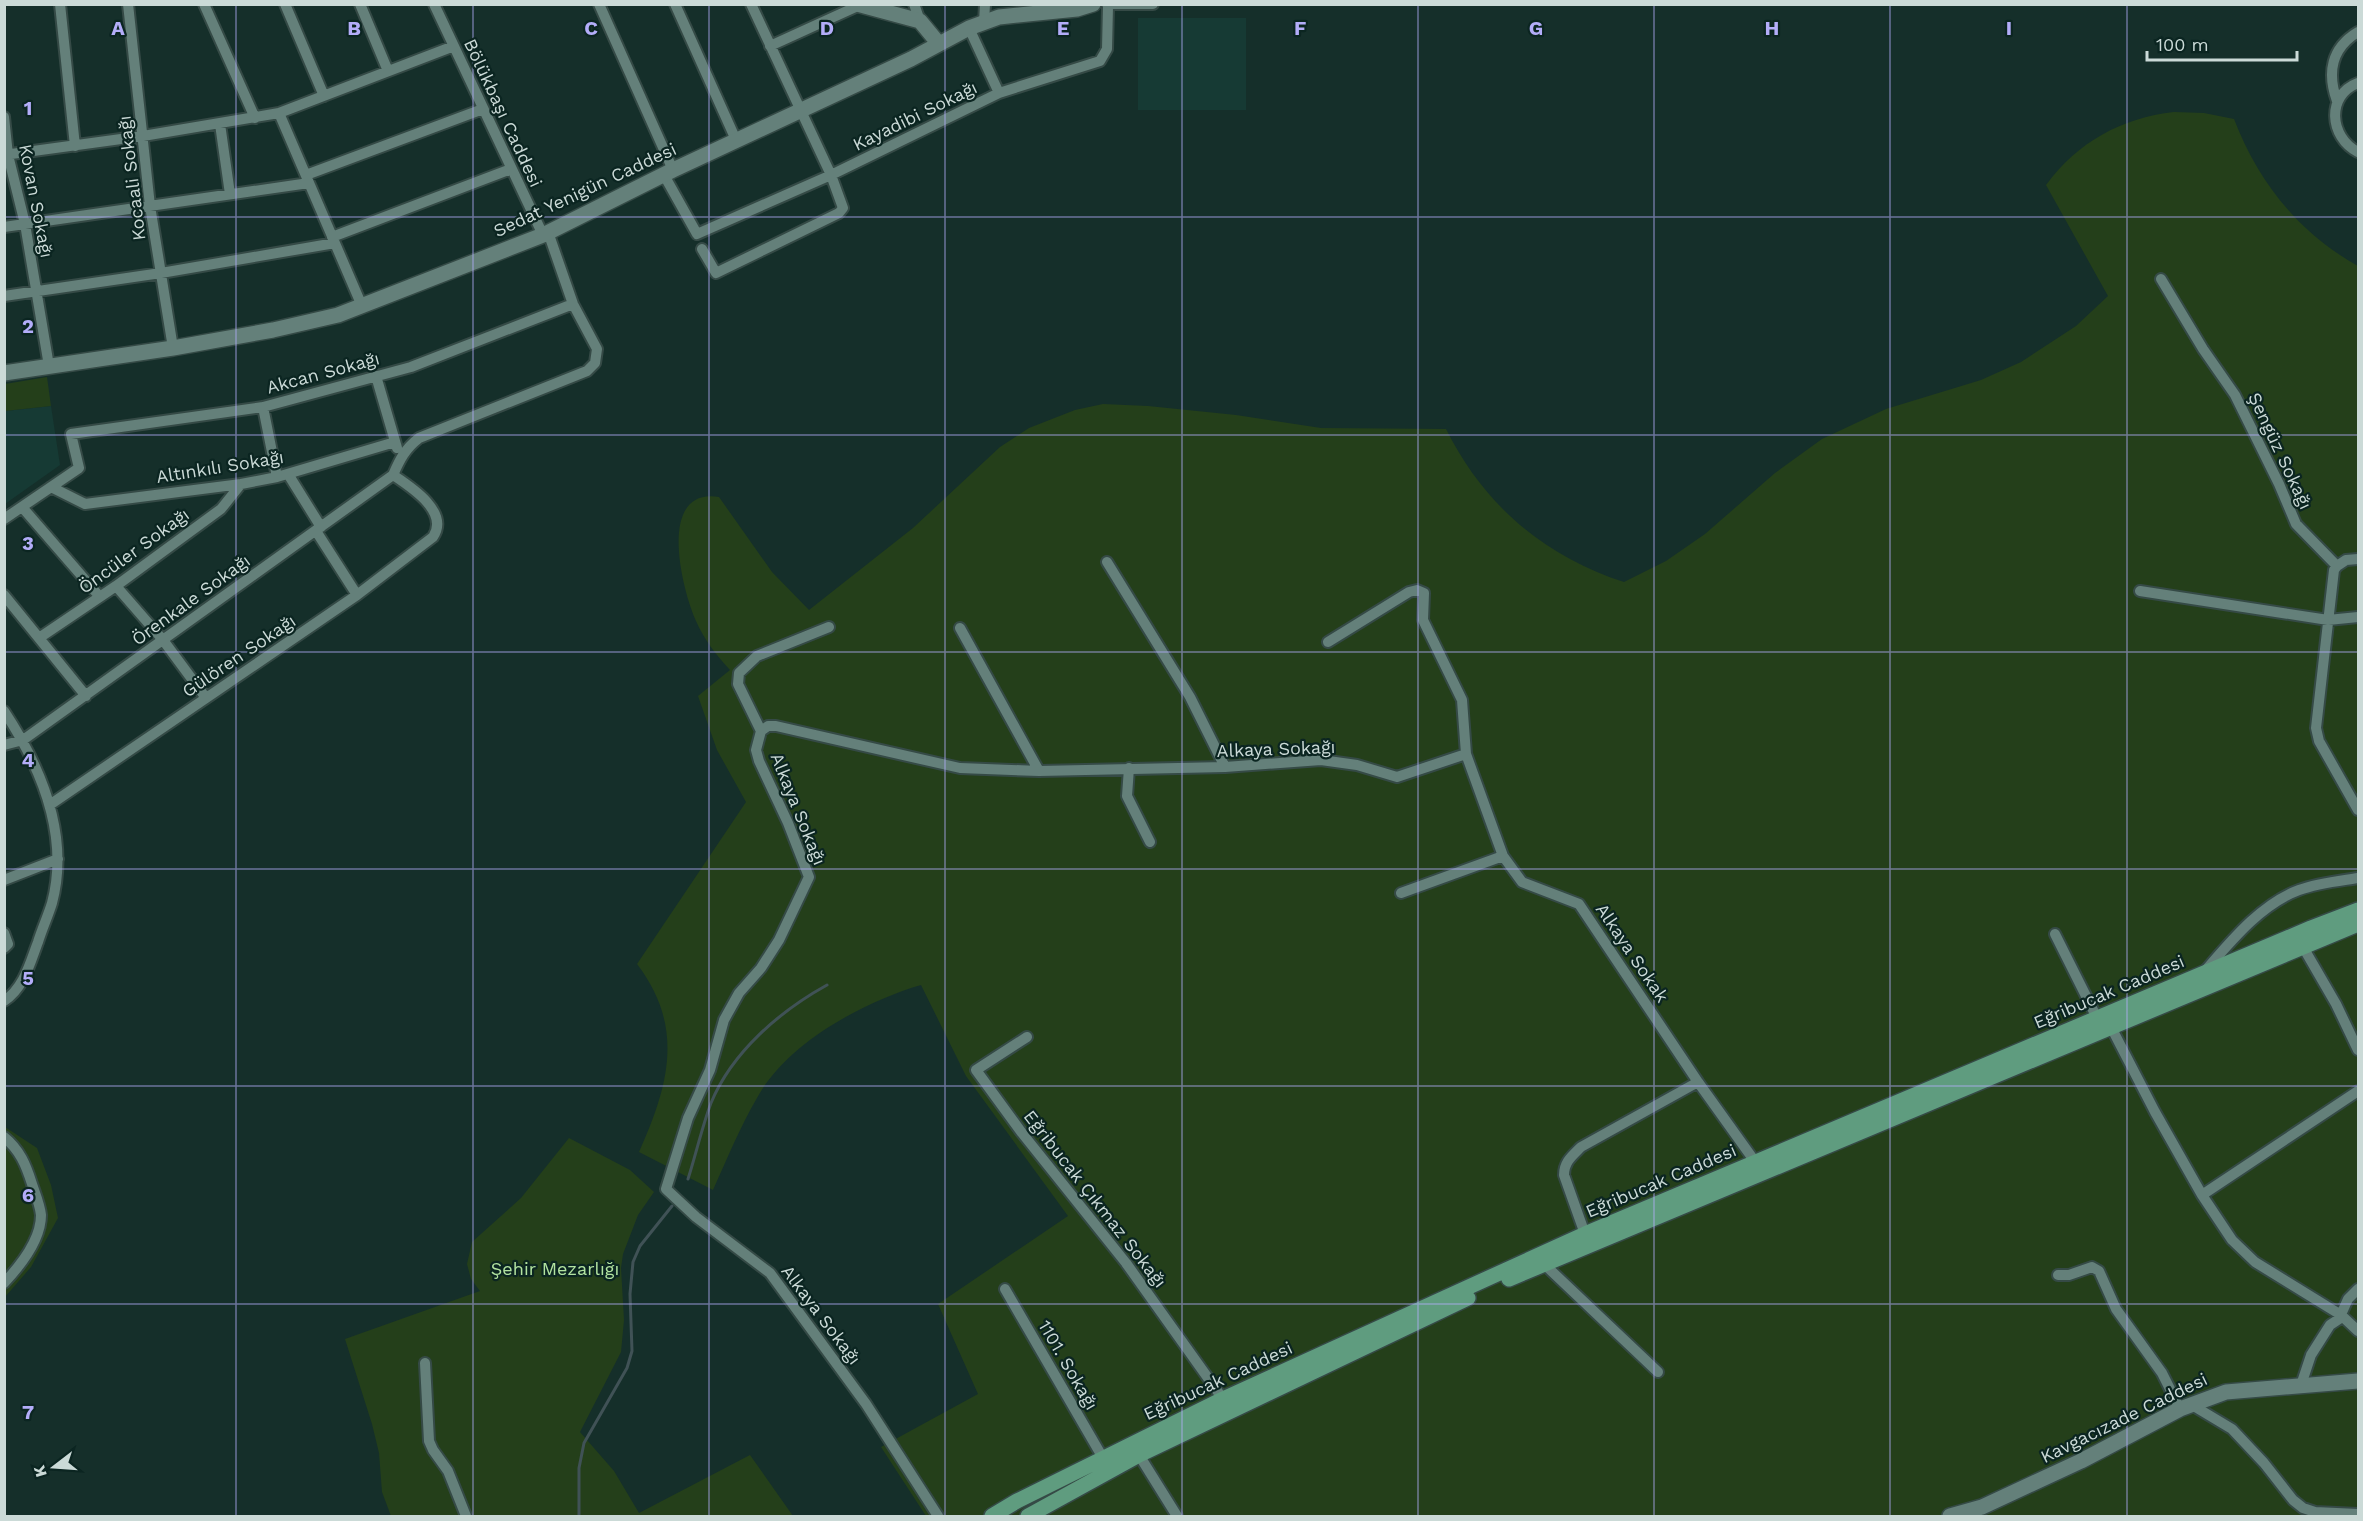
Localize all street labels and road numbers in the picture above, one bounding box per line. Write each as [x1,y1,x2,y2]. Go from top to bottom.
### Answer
street label: Bölükbaşı Caddesi [460,35,547,190]
street label: Kayadibi Sokağı [849,76,980,155]
street label: Kocaali Sokağı [113,114,150,242]
street label: Sedat Yenigün Caddesi [490,138,679,241]
street label: Kovan Sokağı [15,142,58,260]
street label: Akcan Sokağı [264,347,382,398]
street label: Şengüz Sokağı [2244,389,2317,513]
street label: Altınkılı Sokağı [155,446,285,487]
street label: Öncüler Sokağı [74,503,193,598]
street label: Örenkale Sokağı [127,550,254,650]
street label: Gülören Sokağı [178,610,299,701]
street label: Alkaya Sokağı [1216,736,1336,761]
street label: Alkaya Sokağı [766,750,830,868]
street label: Alkaya Sokak [1592,899,1673,1006]
street label: Eğribucak Caddesi [2030,950,2187,1033]
street label: Eğribucak Çıkmaz Sokağı [1020,1106,1171,1292]
street label: Eğribucak Caddesi [1582,1139,1739,1222]
street label: Alkaya Sokağı [777,1261,866,1369]
street label: 1101. Sokağı [1034,1316,1103,1413]
street label: Eğribucak Caddesi [1140,1337,1295,1424]
street label: Kavgacızade Caddesi [2037,1368,2211,1467]

